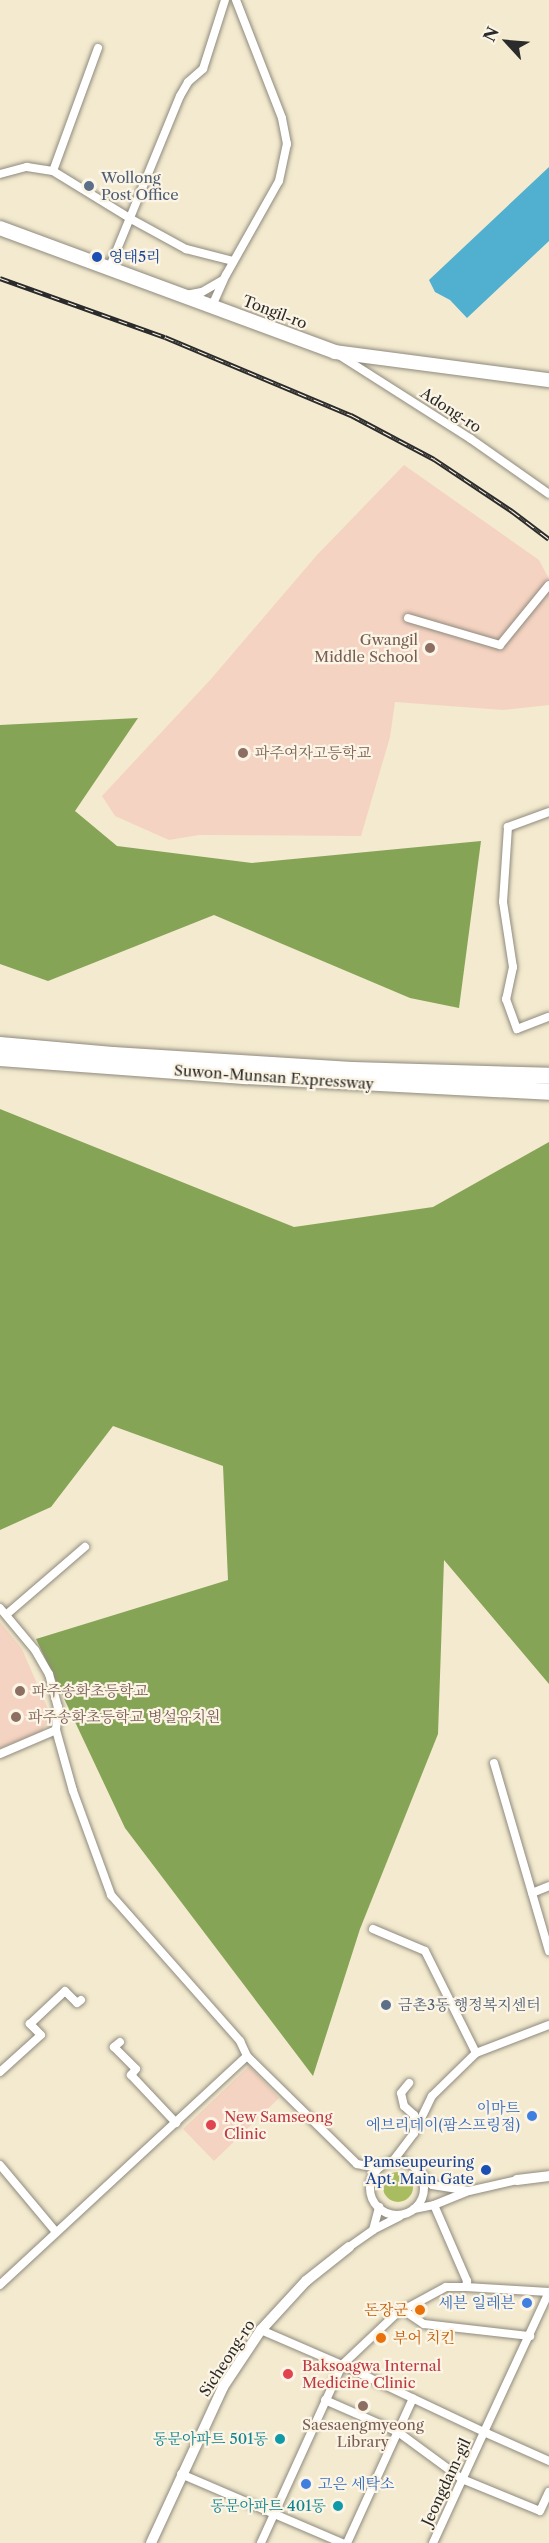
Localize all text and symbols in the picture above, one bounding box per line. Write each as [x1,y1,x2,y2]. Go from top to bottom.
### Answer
north arrow [477,12,537,72]
text: N [479,23,503,45]
place label: Wollong Post Office [101,168,179,203]
marker: Wollong Post Office [82,179,96,193]
place label: 영태5리 [109,248,161,266]
marker: 영태5리 [90,250,104,264]
street label: Tongil-ro [240,292,310,332]
street label: Adong-ro [417,384,485,436]
place label: Gwangil Middle School [314,630,418,665]
marker: Gwangil Middle School [423,641,437,655]
place label: 파주여자고등학교 [255,744,371,762]
marker: 파주여자고등학교 [236,746,250,760]
street label: Suwon-Munsan Expressway [173,1061,375,1093]
place label: 파주송화초등학교 [32,1682,148,1700]
marker: 파주송화초등학교 [13,1684,27,1698]
place label: 파주송화초등학교 병설유치원 [28,1708,220,1726]
marker: 파주송화초등학교 병설유치원 [9,1710,23,1724]
place label: 금촌3동 행정복지센터 [398,1996,541,2014]
marker: 금촌3동 행정복지센터 [379,1998,393,2012]
place label: 이마트 에브리데이(팜스프링점) [366,2098,520,2133]
place label: New Samseong Clinic [224,2107,333,2142]
marker: 이마트 에브리데이(팜스프링점) [525,2109,539,2123]
marker: New Samseong Clinic [202,2116,220,2134]
place label: Pamseupeuring Apt. Main Gate [363,2152,474,2187]
marker: Pamseupeuring Apt. Main Gate [479,2163,493,2177]
place label: 세븐 일레븐 [439,2294,515,2312]
marker: 세븐 일레븐 [520,2296,534,2310]
place label: 돈장군 [365,2301,408,2319]
marker: 돈장군 [413,2303,427,2317]
street label: Sicheong-ro [196,2316,258,2400]
place label: 부어 치킨 [393,2329,455,2347]
marker: 부어 치킨 [374,2331,388,2345]
place label: Baksoagwa Internal Medicine Clinic [302,2356,441,2391]
marker: Baksoagwa Internal Medicine Clinic [279,2365,297,2383]
marker: Saesaengmyeong Library [356,2399,370,2413]
place label: Saesaengmyeong Library [302,2415,424,2450]
place label: 동문아파트 501동 [153,2430,268,2448]
marker: 동문아파트 501동 [273,2432,287,2446]
street label: Jeongdam-gil [418,2435,474,2529]
place label: 고은 세탁소 [318,2475,394,2493]
marker: 고은 세탁소 [299,2477,313,2491]
place label: 동문아파트 401동 [211,2497,326,2515]
marker: 동문아파트 401동 [331,2499,345,2513]

